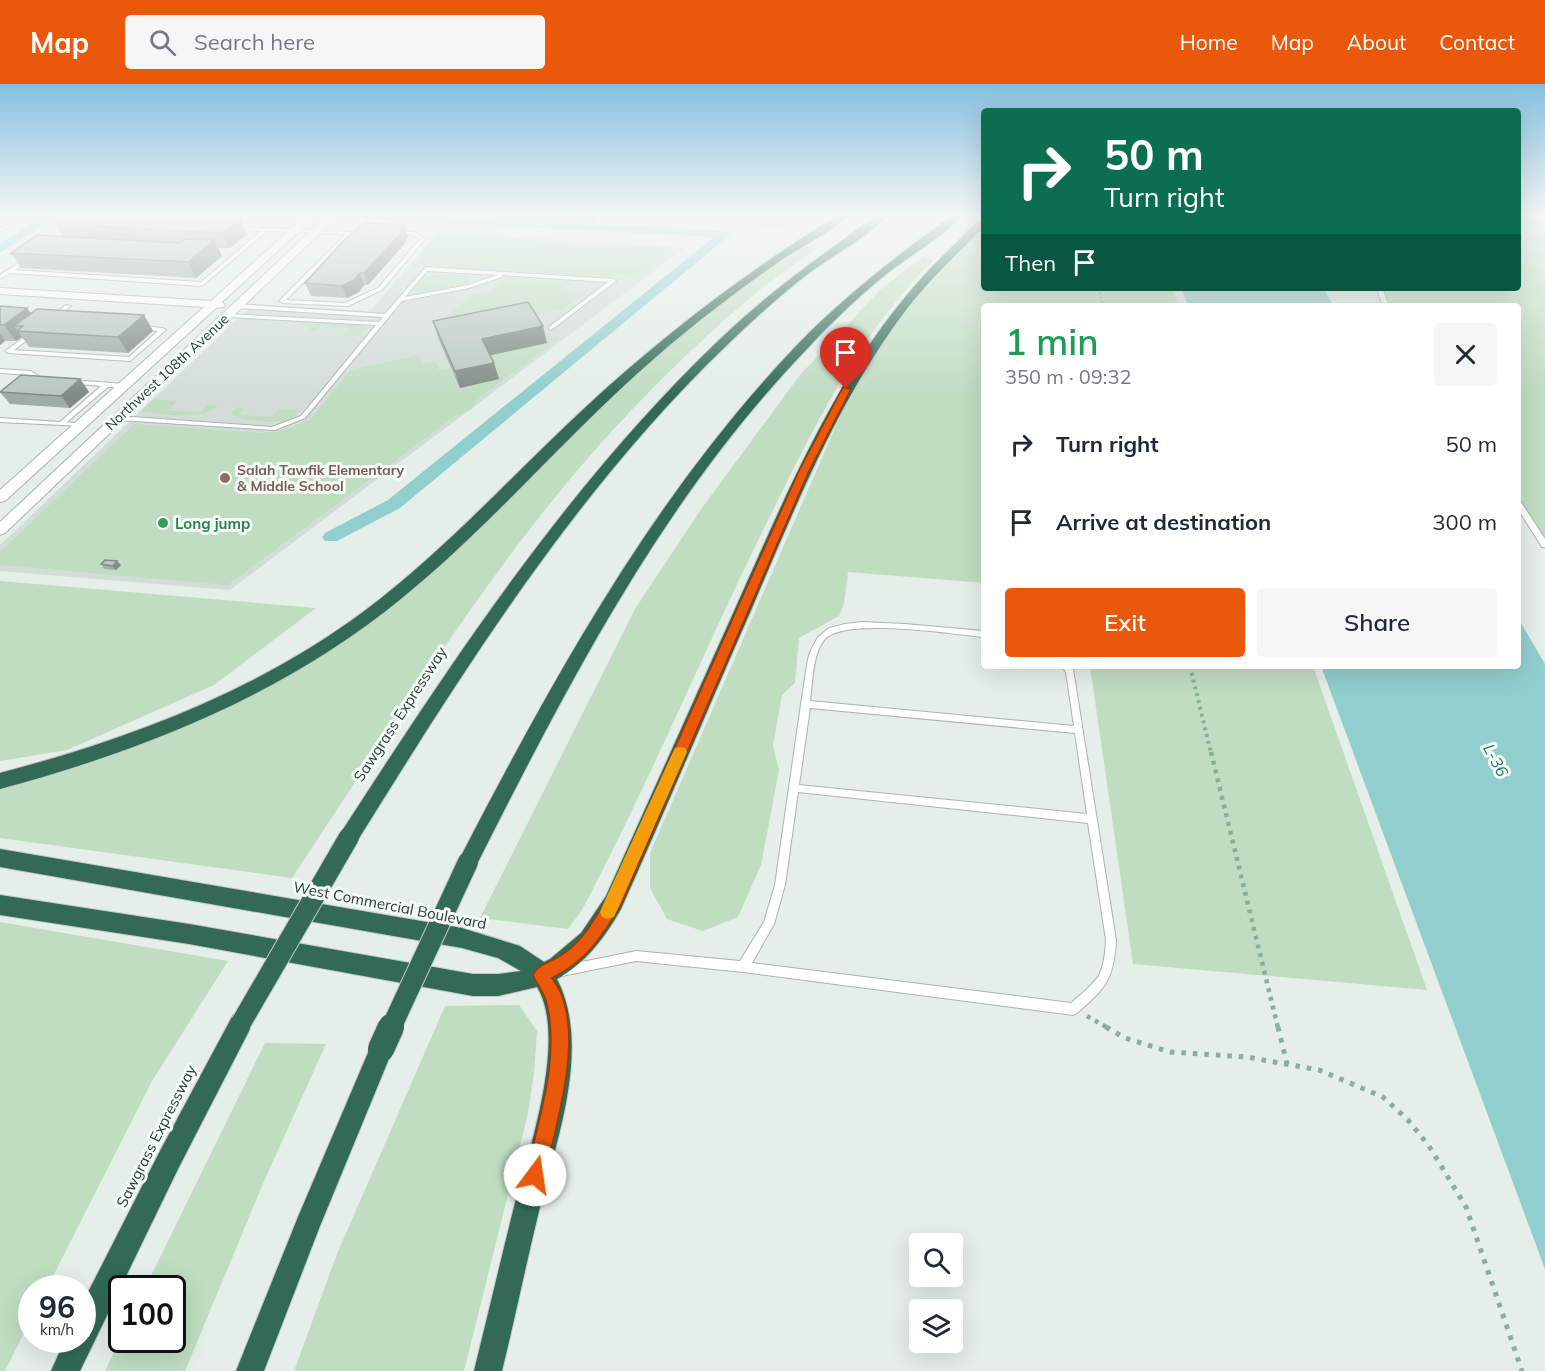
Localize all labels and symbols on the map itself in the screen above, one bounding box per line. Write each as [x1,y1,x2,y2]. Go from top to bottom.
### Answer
street label: Northwest 108th Avenue [101,310,233,434]
pin [820,327,871,389]
place label: Salah Tawfik Elementary & Middle School [237,461,405,495]
marker: Salah Tawfik Elementary & Middle School [218,471,232,485]
place label: Long jump [175,514,250,533]
marker: Long jump [156,516,170,530]
street label: Sawgrass Expressway [349,643,451,785]
water label: L-36 [1479,740,1513,780]
street label: West Commercial Boulevard [292,877,488,933]
street label: Sawgrass Expressway [112,1062,200,1210]
position arrow [503,1143,567,1207]
speed limit sign: 100 [108,1275,186,1353]

